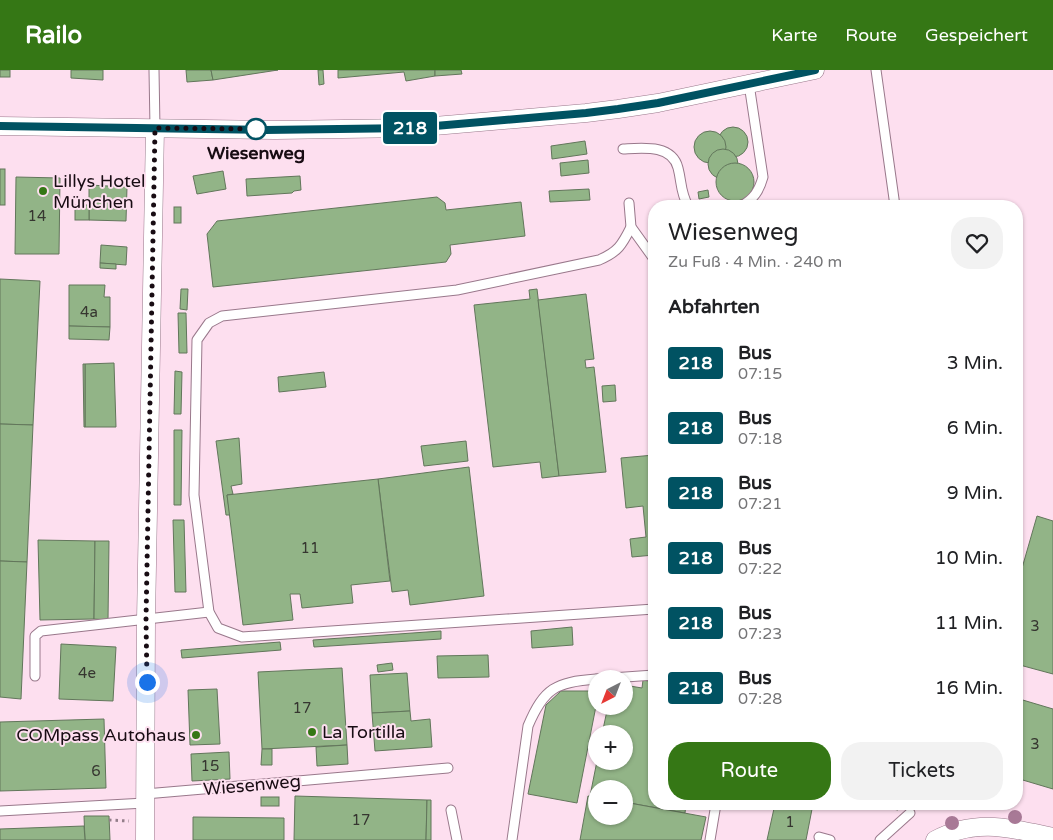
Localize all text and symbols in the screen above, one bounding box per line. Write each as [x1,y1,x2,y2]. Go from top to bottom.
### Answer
text: Railo [25,21,82,50]
text: Karte [771,24,817,46]
text: Route [845,24,897,46]
text: Gespeichert [925,24,1028,46]
line badge: 218 [381,112,439,144]
text: 218 [393,117,427,139]
marker: Wiesenweg [245,118,267,140]
place label: Wiesenweg [207,142,305,164]
place label: Lillys Hotel München [53,170,145,213]
marker: Lillys Hotel München [37,185,49,197]
house number: 14 [28,207,46,225]
button: heart [951,217,1003,269]
text: Wiesenweg [668,218,799,247]
text: Zu Fuß · 4 Min. · 240 m [668,252,842,272]
text: Abfahrten [668,296,760,318]
house number: 4a [80,303,98,321]
text: Bus [738,342,772,364]
text: 218 [679,352,712,374]
text: 3 Min. [947,352,1003,374]
text: 07:15 [738,364,782,384]
text: Bus [738,407,772,429]
text: 218 [679,417,712,439]
text: 6 Min. [947,417,1003,439]
text: 07:18 [738,429,782,449]
text: Bus [738,472,772,494]
text: 218 [679,482,712,504]
text: 9 Min. [947,482,1003,504]
text: 07:21 [738,494,782,514]
text: Bus [738,537,772,559]
house number: 11 [301,539,319,557]
text: 218 [679,547,712,569]
text: 10 Min. [935,547,1003,569]
text: 07:22 [738,559,782,579]
text: Bus [738,602,772,624]
text: 218 [679,612,712,634]
text: 11 Min. [935,612,1003,634]
house number: 3 [1030,617,1040,635]
text: 07:23 [738,624,782,644]
house number: 4e [78,664,96,682]
text: Bus [738,667,772,689]
your location [135,670,160,695]
north arrow [588,670,632,715]
map controls [588,670,633,825]
text: 218 [679,677,712,699]
text: 16 Min. [935,677,1003,699]
text: 07:28 [738,689,782,709]
house number: 17 [293,699,311,717]
place label: La Tortilla [322,721,405,743]
place label: COMpass Autohaus [16,724,186,746]
button: + [588,725,633,770]
marker: La Tortilla [306,726,318,738]
marker: COMpass Autohaus [190,729,202,741]
house number: 3 [1030,735,1040,753]
button: Route [668,742,831,800]
button: Tickets [841,742,1003,800]
house number: 15 [201,757,219,775]
house number: 6 [91,762,101,780]
street label: Wiesenweg [202,770,302,800]
button: − [588,780,633,825]
house number: 17 [352,811,370,829]
house number: 1 [785,813,795,831]

